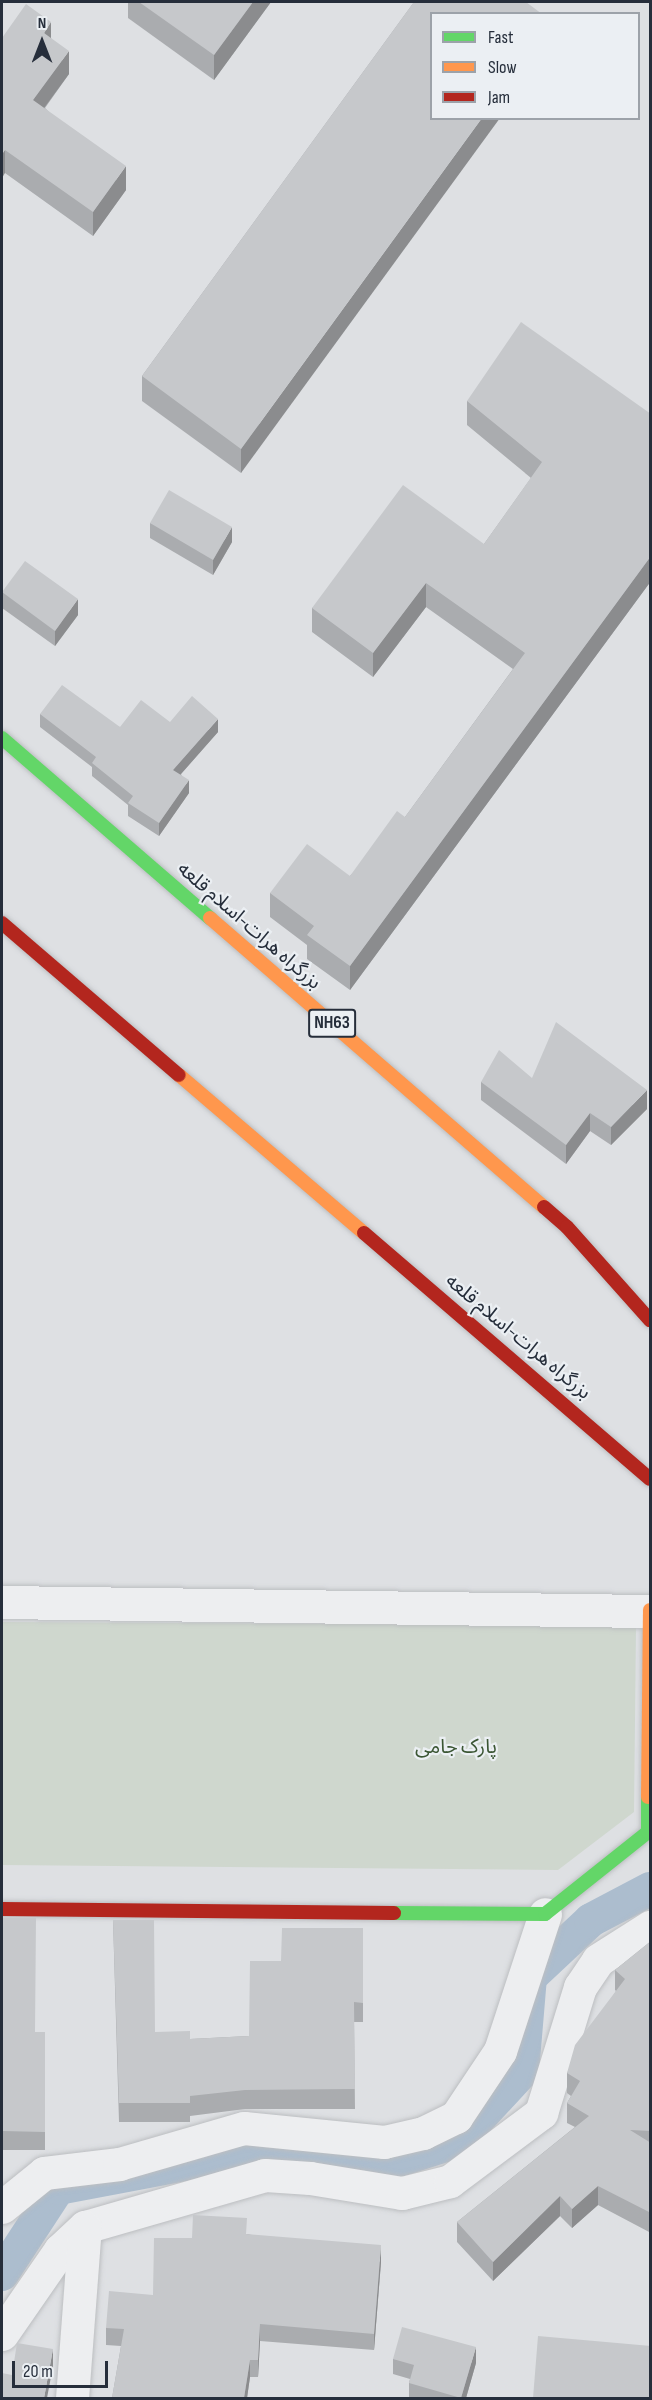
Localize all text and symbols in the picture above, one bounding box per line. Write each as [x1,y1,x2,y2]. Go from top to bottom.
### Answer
north arrow [12,12,72,72]
legend [430,12,640,120]
text: N [38,14,46,33]
text: Fast [488,27,513,48]
text: Slow [488,57,517,78]
text: Jam [488,87,510,108]
street label: بزرگراه هرات-اسلام قلعه [172,857,326,995]
road number: NH63 [308,1008,356,1038]
street label: بزرگراه هرات-اسلام قلعه [440,1269,596,1405]
park label: پارک جامی [415,1735,497,1759]
scale bar [15,2349,111,2387]
text: 20 m [23,2361,53,2382]

